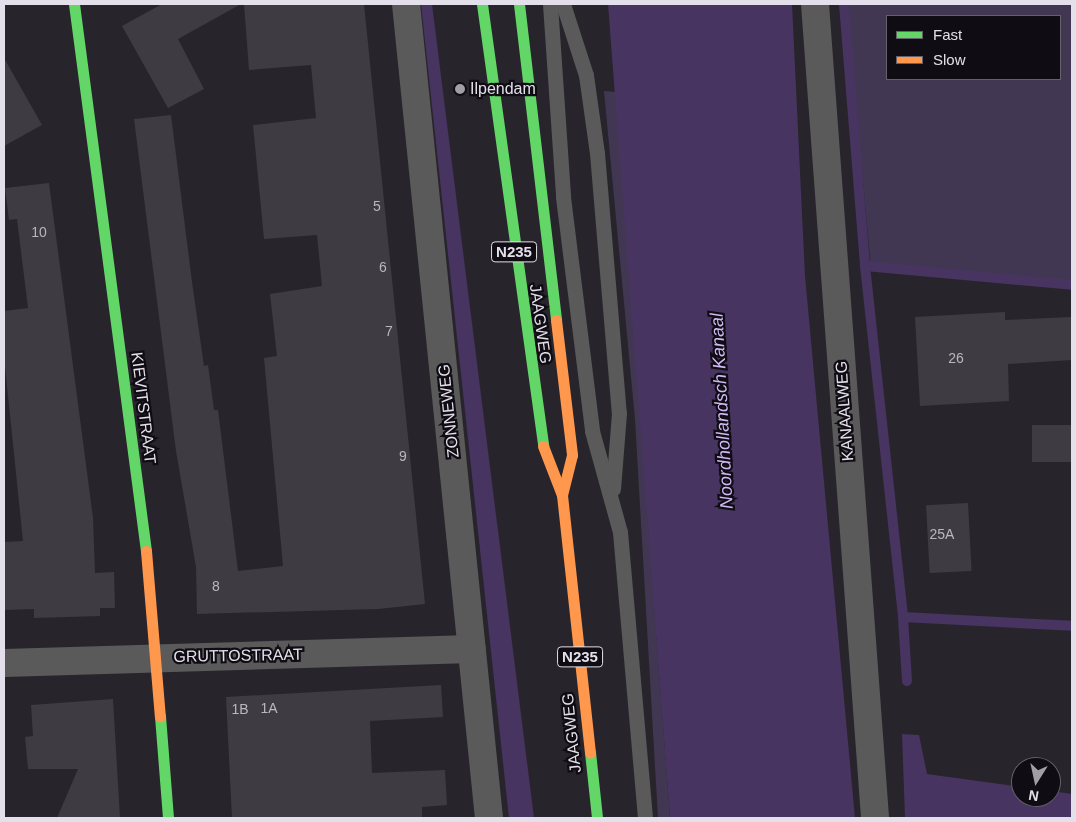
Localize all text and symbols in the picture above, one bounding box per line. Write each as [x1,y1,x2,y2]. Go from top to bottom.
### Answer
legend [886,15,1061,80]
text: Fast [933,26,962,43]
text: Slow [933,51,966,68]
place label: Ilpendam [470,79,536,99]
marker: Ilpendam [454,83,466,95]
house number: 5 [373,198,381,214]
house number: 10 [31,224,47,240]
road number: N235 [490,240,538,264]
house number: 6 [379,259,387,275]
street label: JAAGWEG [525,283,555,365]
water label: Noordhollandsch Kanaal [706,313,738,509]
house number: 7 [385,323,393,339]
house number: 26 [948,350,964,366]
street label: KIEVITSTRAAT [127,351,159,465]
street label: KANAALWEG [832,360,858,462]
street label: ZONNEWEG [435,363,463,459]
house number: 9 [399,448,407,464]
house number: 25A [930,526,954,542]
house number: 8 [212,578,220,594]
road number: N235 [556,644,604,670]
street label: GRUTTOSTRAAT [173,645,303,667]
street label: JAAGWEG [558,692,586,774]
house number: 1A [260,700,278,716]
house number: 1B [231,701,249,717]
north arrow [1011,757,1061,807]
text: N [1027,787,1040,805]

